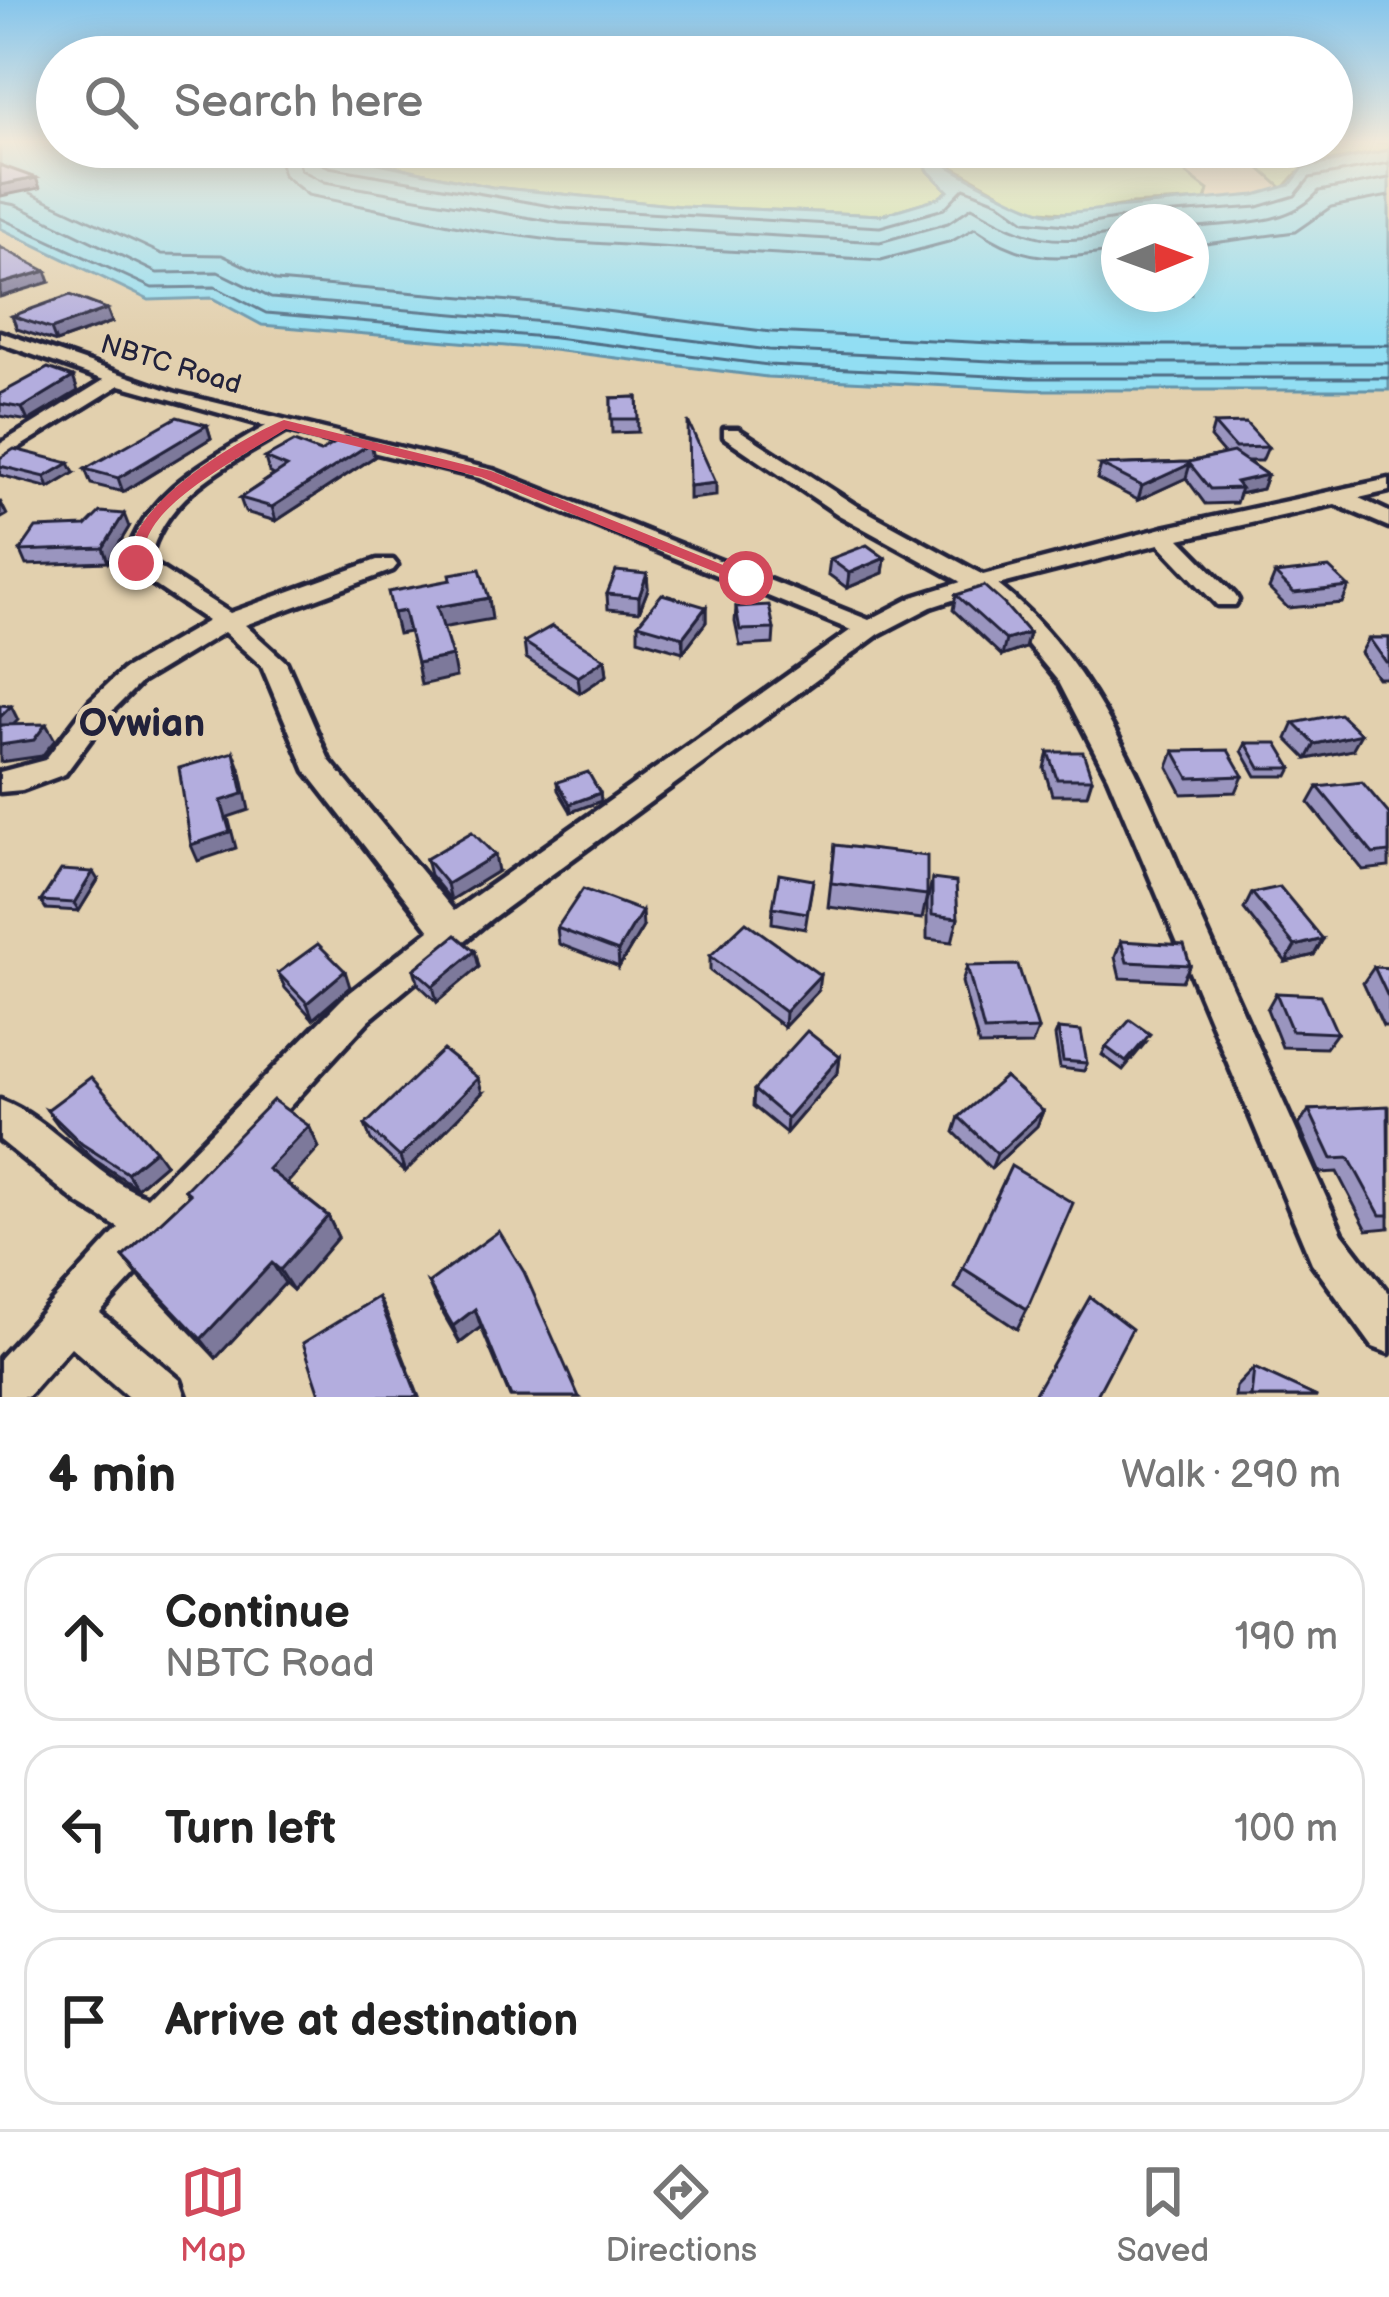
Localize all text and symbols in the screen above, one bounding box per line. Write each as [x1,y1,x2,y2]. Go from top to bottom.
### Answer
search box [36,36,1353,168]
icon: search [78,69,144,135]
text: Search here [174,75,423,130]
north arrow [1101,204,1209,312]
street label: NBTC Road [97,328,245,401]
route end [109,536,163,590]
route start [719,551,773,605]
district label: Ovwian [79,701,205,748]
text: 4 min [48,1445,176,1506]
text: Walk · 290 m [1121,1452,1341,1499]
text: Continue [165,1586,350,1641]
icon: ahead [51,1604,117,1670]
text: 190 m [1235,1614,1338,1661]
text: NBTC Road [165,1641,375,1688]
icon: left [51,1796,117,1862]
text: Turn left [165,1802,336,1857]
text: 100 m [1234,1806,1338,1853]
icon: arrive [51,1988,117,2054]
text: Arrive at destination [165,1994,578,2049]
tab: Map [180,2159,246,2271]
tab: Directions [605,2159,757,2271]
tab: Saved [1117,2159,1209,2271]

